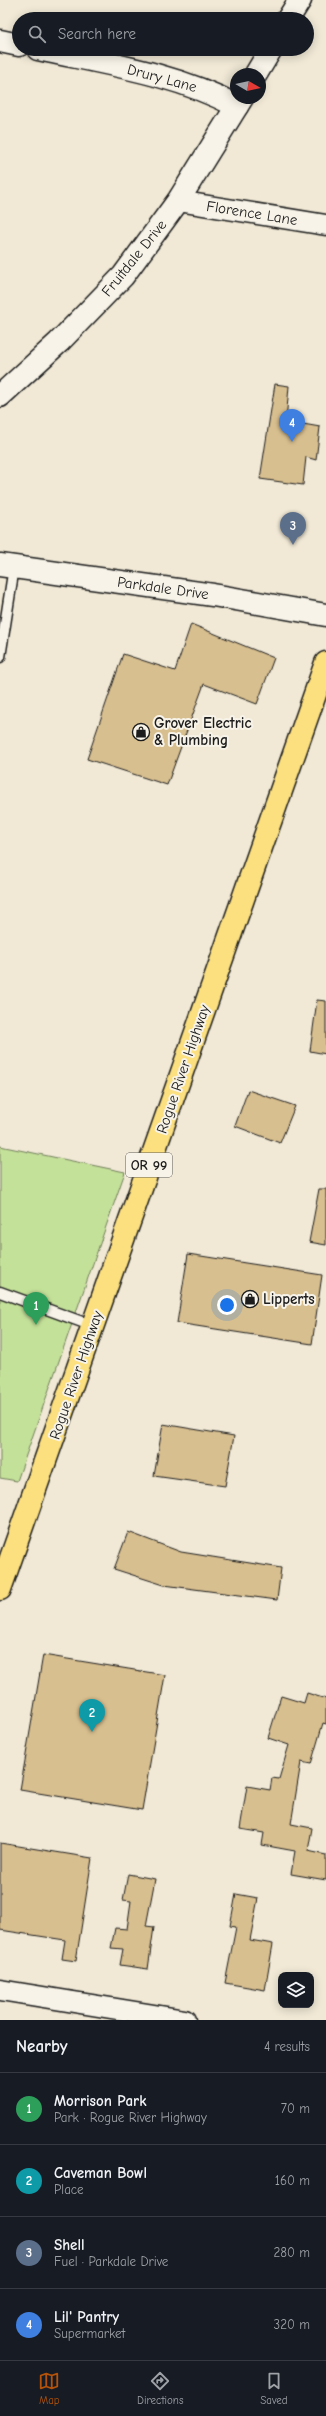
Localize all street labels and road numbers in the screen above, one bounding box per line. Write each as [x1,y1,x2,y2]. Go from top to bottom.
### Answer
street label: Drury Lane [125,60,199,96]
street label: Florence Lane [205,197,299,229]
street label: Fruitdale Drive [98,216,171,300]
street label: Parkdale Drive [116,573,210,603]
street label: Rogue River Highway [153,1002,214,1136]
road number: OR 99 [126,1153,172,1177]
street label: Rogue River Highway [46,1308,107,1442]

